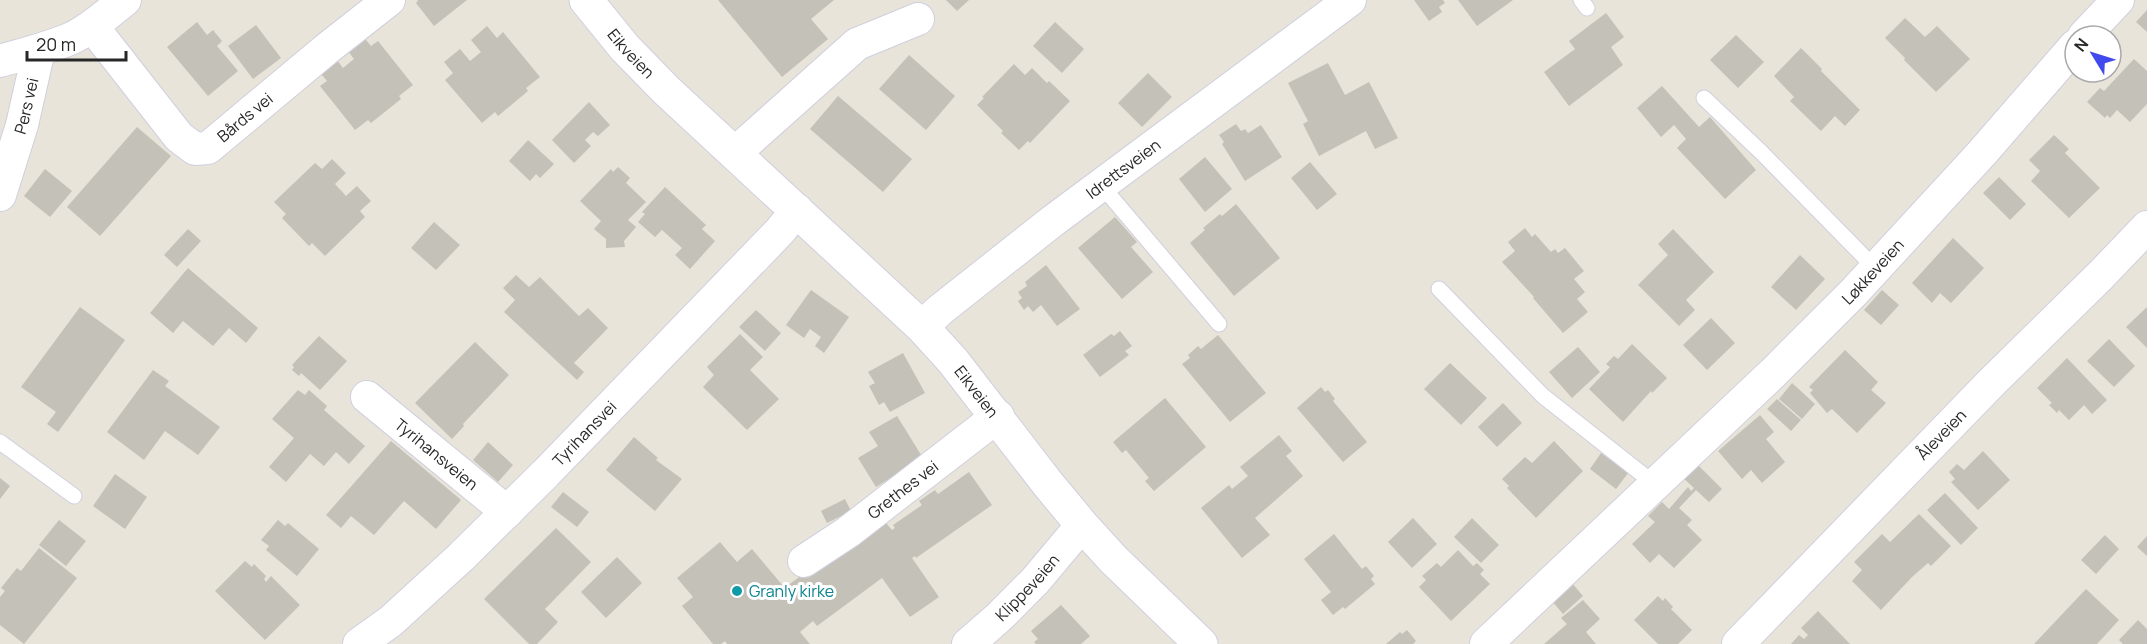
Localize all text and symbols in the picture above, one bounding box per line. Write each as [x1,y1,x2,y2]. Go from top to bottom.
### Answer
scale bar [27,24,126,62]
street label: Eikveien [603,24,660,83]
north arrow [2063,24,2123,84]
text: 20 m [36,32,76,56]
text: N [2069,33,2093,56]
street label: Pers vei [9,76,43,137]
street label: Bårds vei [212,88,277,147]
street label: Idrettsveien [1081,134,1165,204]
street label: Løkkeveien [1837,234,1909,309]
street label: Eikveien [949,361,1004,422]
street label: Tyrihansvei [548,396,621,471]
street label: Åleveien [1912,404,1971,464]
street label: Tyrihansveien [390,413,483,495]
street label: Grethes vei [863,455,943,524]
street label: Klippeveien [990,549,1064,626]
place label: Granly kirke [749,580,834,602]
marker: Granly kirke [730,584,744,598]

